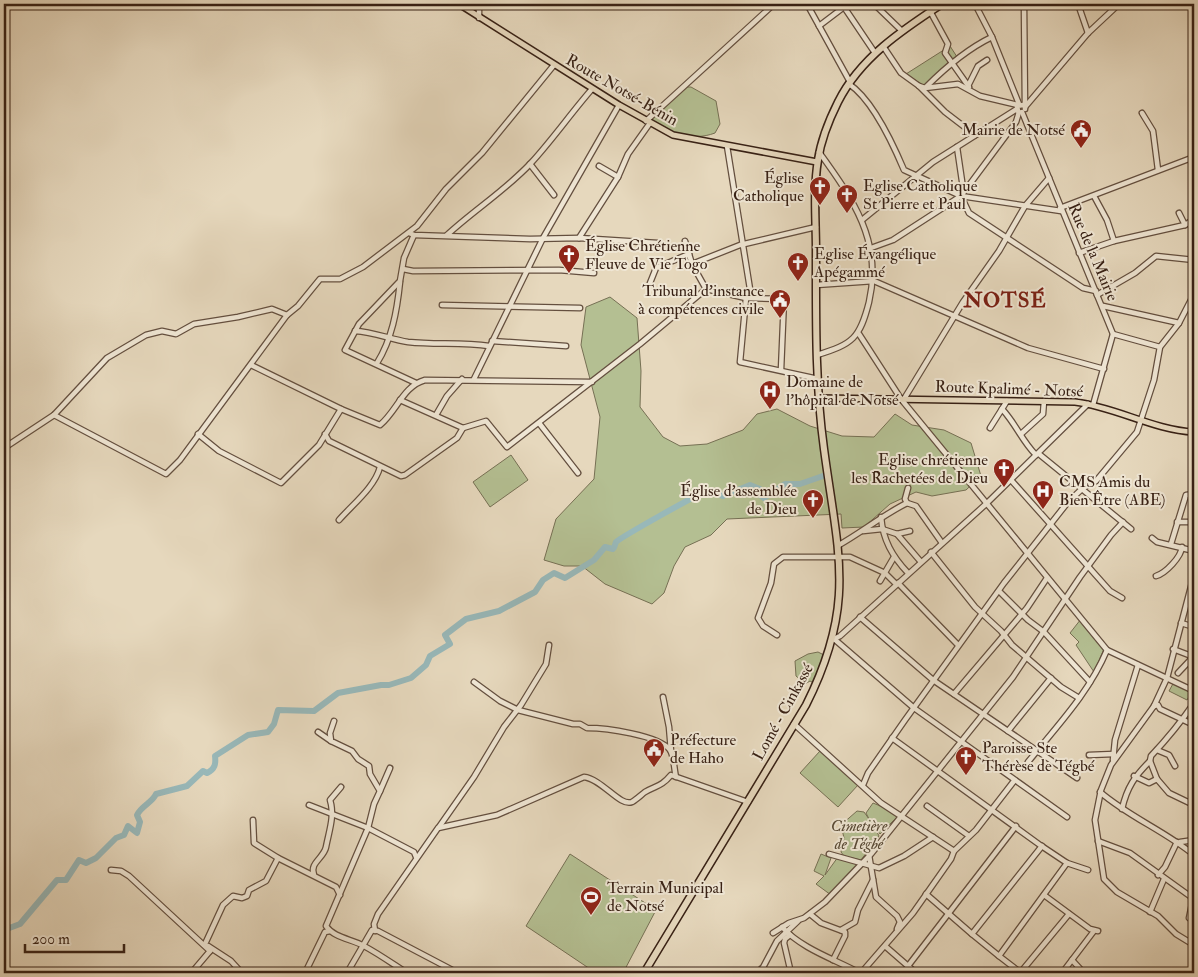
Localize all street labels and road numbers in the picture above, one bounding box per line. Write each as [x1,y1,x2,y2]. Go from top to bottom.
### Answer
street label: Route Notsé-Bénin [562,50,682,130]
street label: Rue de la Mairie [1063,200,1123,304]
street label: Route Kpalimé - Notsé [935,376,1084,403]
street label: Lomé - Cinkassé [748,660,818,764]

